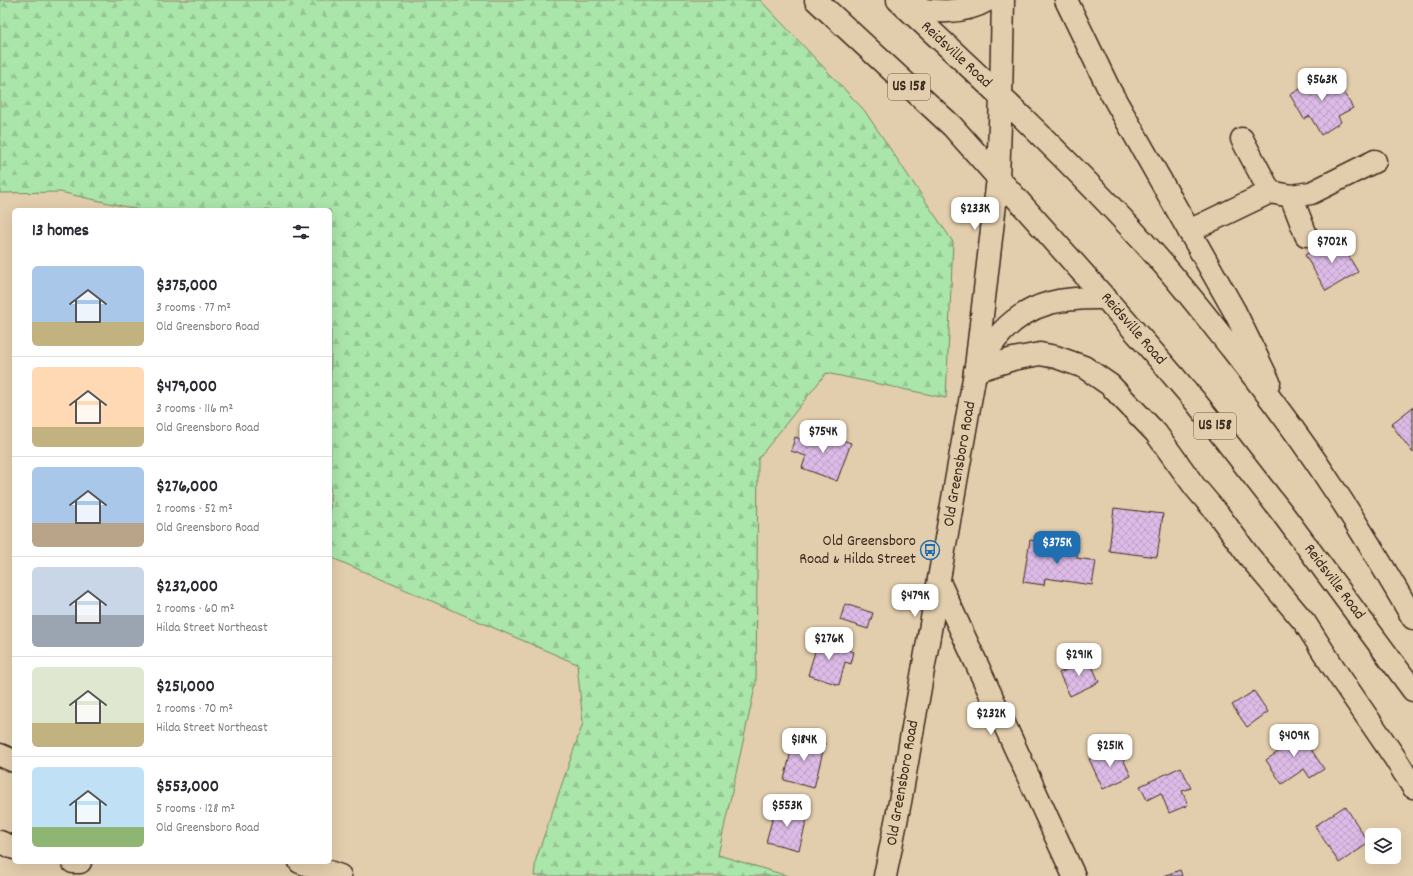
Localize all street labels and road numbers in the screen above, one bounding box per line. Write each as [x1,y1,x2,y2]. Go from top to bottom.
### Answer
street label: Reidsville Road [915,16,997,94]
road number: US 158 [888,74,930,100]
street label: Reidsville Road [1095,288,1171,370]
street label: Old Greensboro Road [938,399,982,529]
road number: US 158 [1194,413,1236,439]
street label: Reidsville Road [1298,539,1370,625]
street label: Old Greensboro Road [881,718,925,848]

